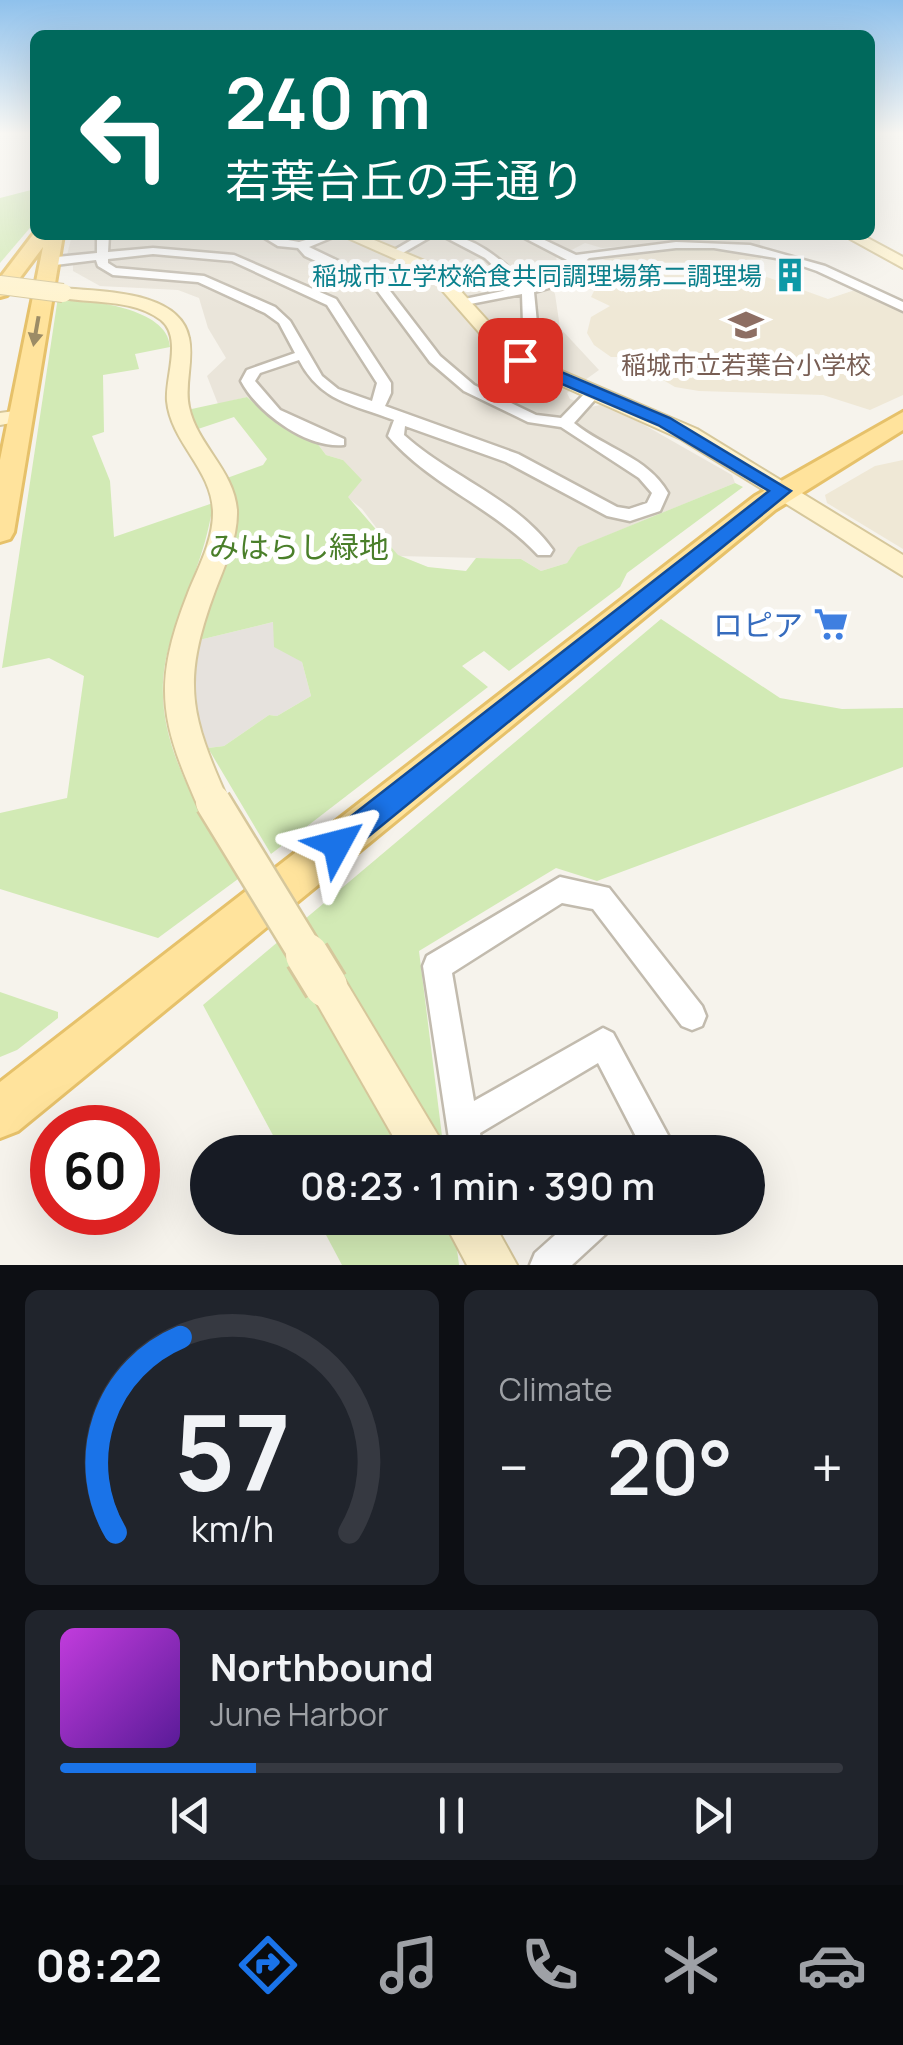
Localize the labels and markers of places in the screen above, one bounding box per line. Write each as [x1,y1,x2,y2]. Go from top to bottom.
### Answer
building icon: 稲城市立学校給食共同調理場第二調理場 [771,256,809,294]
place label: 稲城市立学校給食共同調理場第二調理場 [312,258,762,293]
school or university icon: 稲城市立若葉台小学校 [727,306,765,344]
pin [478,318,563,403]
place label: 稲城市立若葉台小学校 [621,347,871,382]
place label: ロピア [713,604,803,645]
supermarket icon: ロピア [812,605,850,643]

